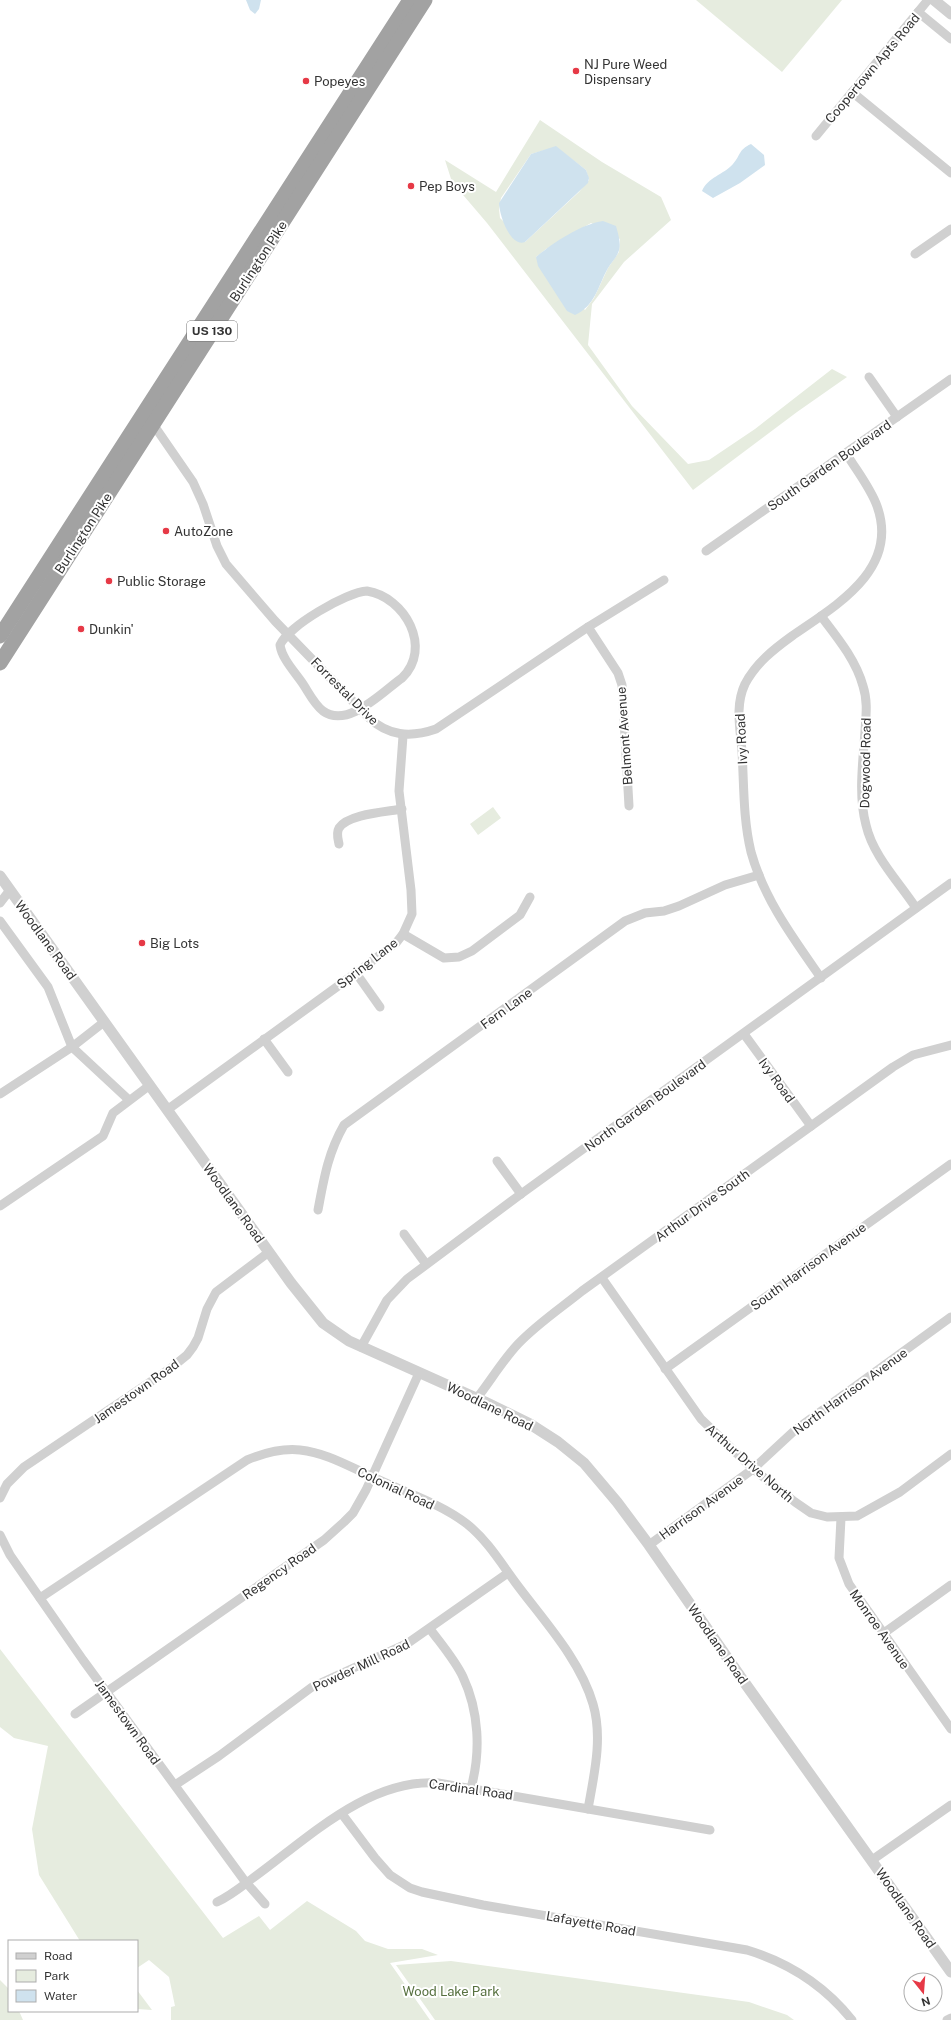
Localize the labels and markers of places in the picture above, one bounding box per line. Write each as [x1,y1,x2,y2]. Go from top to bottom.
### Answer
place label: NJ Pure Weed Dispensary [584,57,667,87]
marker: NJ Pure Weed Dispensary [571,66,581,76]
place label: Popeyes [314,74,365,89]
marker: Popeyes [301,76,311,86]
place label: Pep Boys [419,179,475,194]
marker: Pep Boys [406,181,416,191]
place label: AutoZone [174,524,233,539]
marker: AutoZone [161,526,171,536]
place label: Public Storage [117,574,206,589]
marker: Public Storage [104,576,114,586]
place label: Dunkin' [89,622,134,637]
marker: Dunkin' [76,624,86,634]
place label: Big Lots [150,936,199,951]
marker: Big Lots [137,938,147,948]

